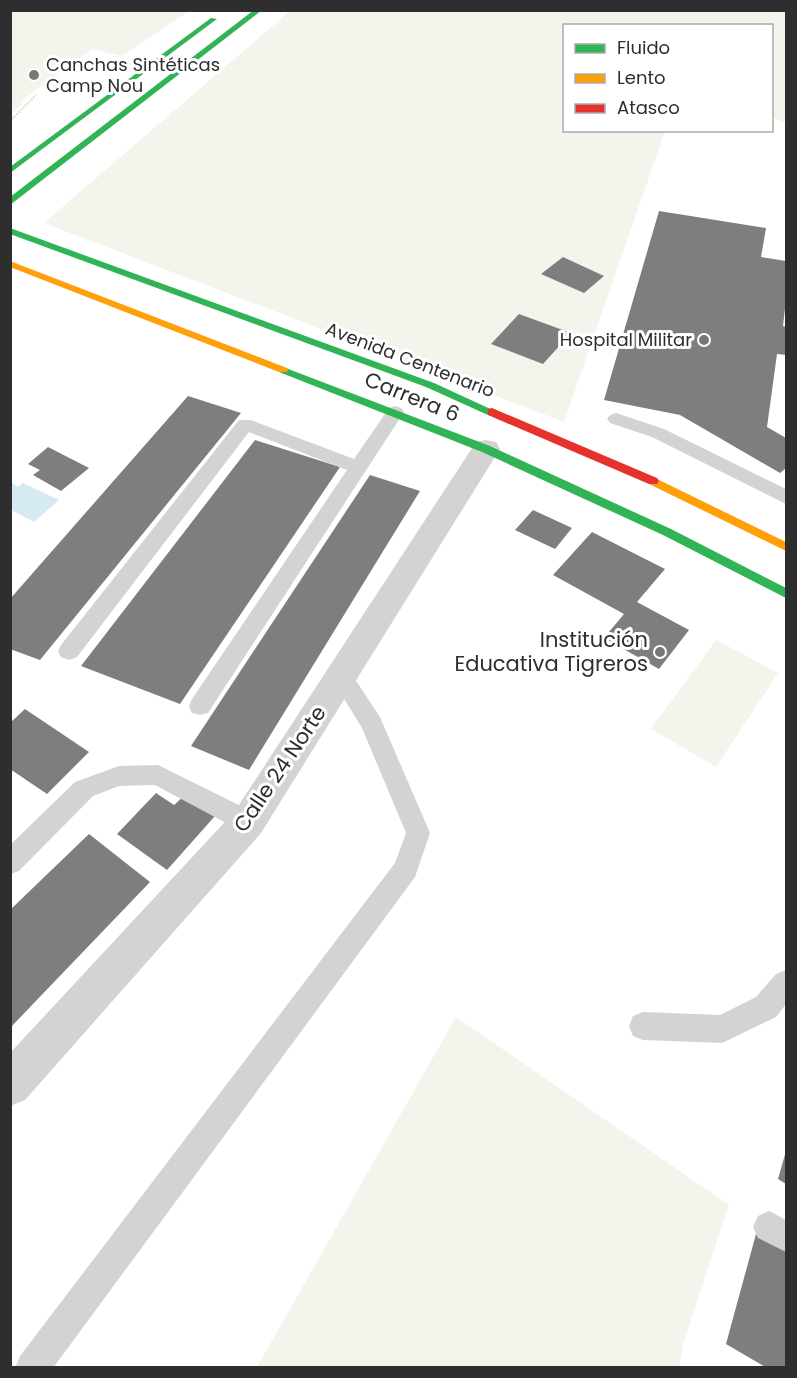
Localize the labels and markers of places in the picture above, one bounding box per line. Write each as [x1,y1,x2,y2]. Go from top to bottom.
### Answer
place label: Canchas Sintéticas Camp Nou [46,52,220,98]
marker: Canchas Sintéticas Camp Nou [27,68,41,82]
place label: Hospital Militar [560,327,692,352]
marker: Hospital Militar [697,333,711,347]
place label: Institución Educativa Tigreros [454,625,648,678]
marker: Institución Educativa Tigreros [653,645,667,659]

